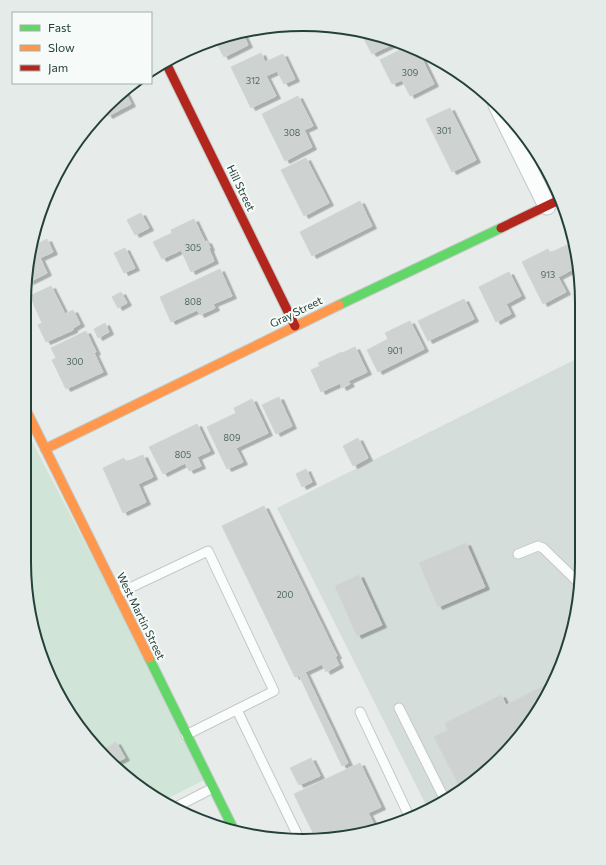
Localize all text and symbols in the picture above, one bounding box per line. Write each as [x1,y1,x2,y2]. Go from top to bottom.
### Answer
legend [12,12,152,84]
text: Fast [48,20,71,34]
text: Slow [48,40,75,54]
text: Jam [48,60,68,75]
house number: 309 [402,67,418,78]
house number: 312 [246,75,260,86]
house number: 301 [437,125,451,136]
house number: 308 [284,127,300,138]
street label: Hill Street [225,163,258,213]
house number: 305 [185,242,201,253]
house number: 913 [541,269,555,280]
street label: Gray Street [267,293,325,330]
house number: 808 [185,296,201,307]
house number: 901 [387,345,403,356]
house number: 300 [67,356,84,367]
house number: 809 [224,432,240,443]
house number: 805 [175,449,191,460]
street label: West Martin Street [115,570,168,662]
house number: 200 [277,589,293,600]

